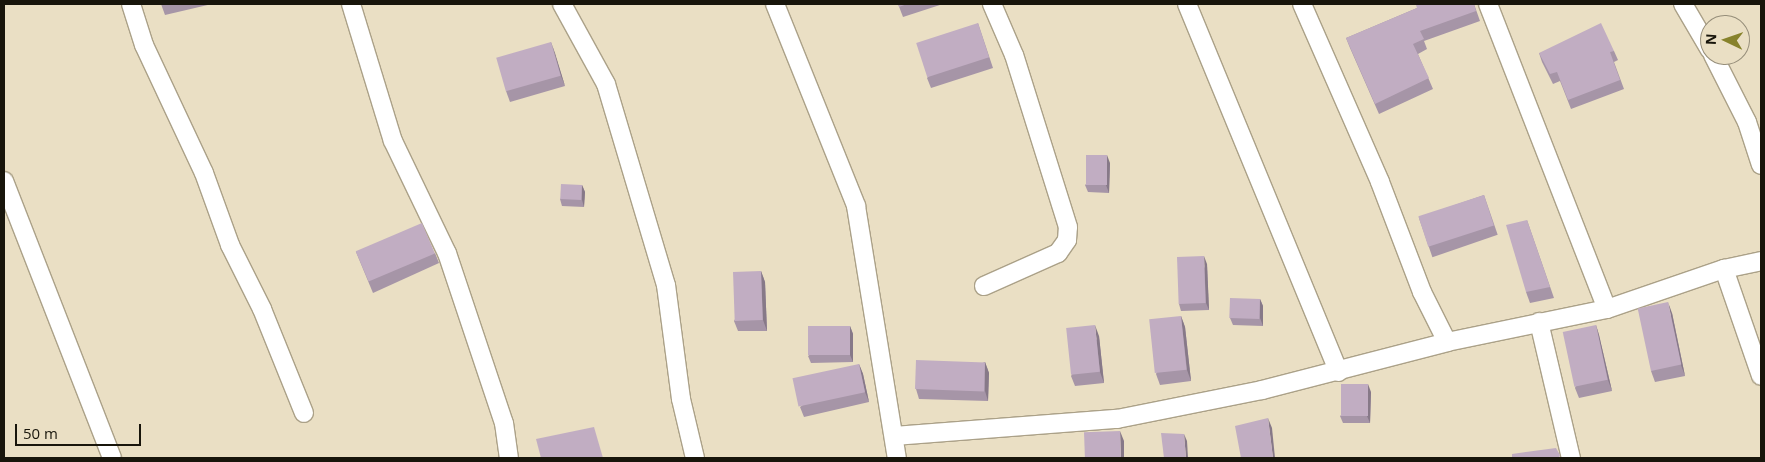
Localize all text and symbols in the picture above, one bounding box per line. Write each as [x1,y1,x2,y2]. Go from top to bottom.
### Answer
north arrow [1700,15,1750,65]
text: N [1701,33,1720,45]
scale bar [18,414,144,446]
text: 50 m [23,423,58,443]

